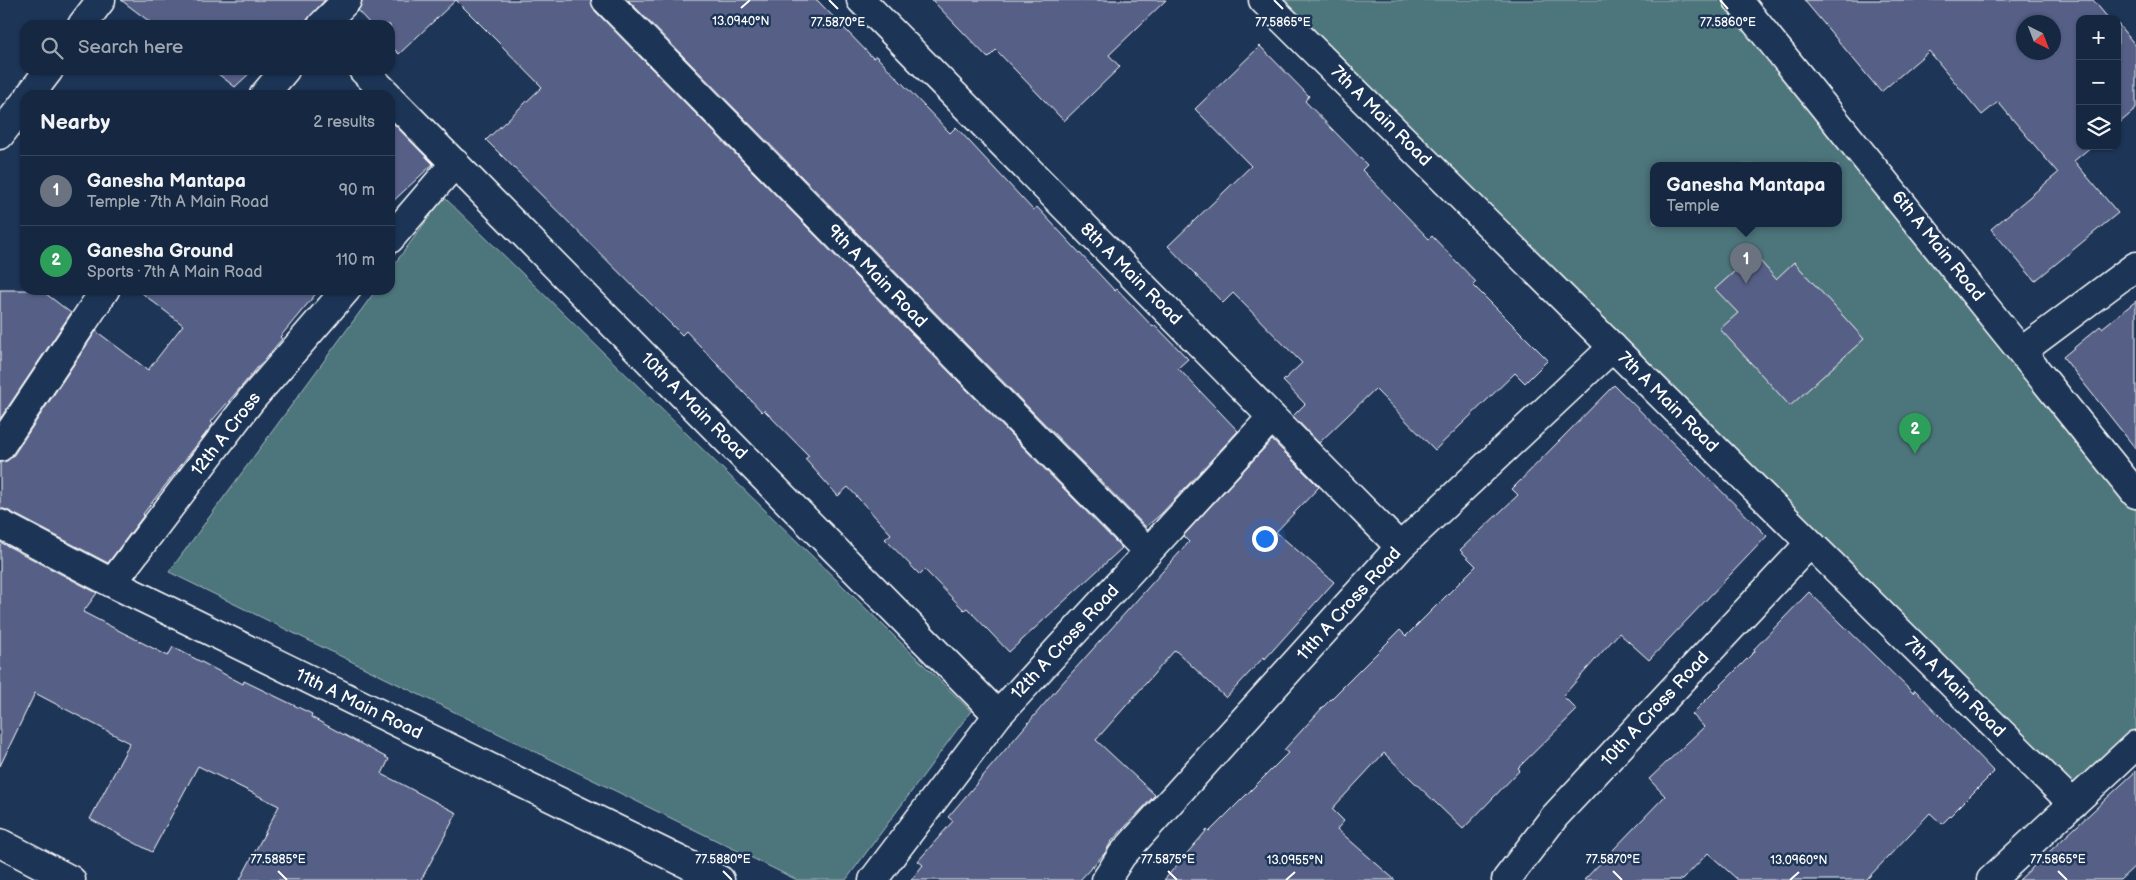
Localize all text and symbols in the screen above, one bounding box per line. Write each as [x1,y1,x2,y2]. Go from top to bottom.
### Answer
text: 13.0940°N [712,14,770,29]
text: 77.5870°E [811,15,865,30]
text: 77.5865°E [1255,15,1311,30]
text: 77.5860°E [1700,15,1756,30]
north arrow [2016,15,2061,60]
map controls [2076,15,2121,150]
button: + [2076,15,2121,60]
search box [20,20,395,75]
icon: search [38,34,66,62]
text: Search here [78,36,183,59]
button: − [2076,60,2121,105]
street label: 7th A Main Road [1326,61,1436,171]
button: layers [2076,105,2121,150]
text: Nearby [40,110,110,135]
text: 2 results [313,113,375,132]
popup [1650,162,1842,227]
text: Ganesha Mantapa [87,170,246,193]
text: Ganesha Mantapa [1667,174,1825,197]
text: 1 [53,181,59,200]
text: 90 m [339,181,375,200]
street label: 6th A Main Road [1887,187,1989,305]
text: Temple · 7th A Main Road [87,193,269,212]
text: Temple [1667,197,1719,216]
street label: 8th A Main Road [1076,219,1186,329]
street label: 9th A Main Road [823,220,931,332]
text: Ganesha Ground [87,240,233,263]
pin: 1 [1730,243,1762,284]
text: 2 [51,251,61,270]
text: 110 m [336,251,375,270]
text: Sports · 7th A Main Road [87,263,262,282]
street label: 7th A Main Road [1613,347,1723,457]
street label: 10th A Main Road [636,348,752,464]
street label: 12th A Cross [187,388,265,480]
pin: 2 [1899,413,1931,454]
your location [1252,526,1278,552]
street label: 11th A Cross Road [1293,543,1405,665]
street label: 12th A Cross Road [1006,580,1124,704]
street label: 7th A Main Road [1900,632,2010,742]
street label: 10th A Cross Road [1596,647,1714,771]
street label: 11th A Main Road [292,664,426,744]
text: 77.5885°E [250,852,306,867]
text: 77.5880°E [695,852,751,867]
text: 77.5875°E [1141,852,1195,867]
text: 77.5870°E [1586,852,1640,867]
text: 77.5865°E [2030,852,2086,867]
text: 13.0955°N [1267,853,1323,868]
text: 13.0960°N [1770,853,1828,868]

